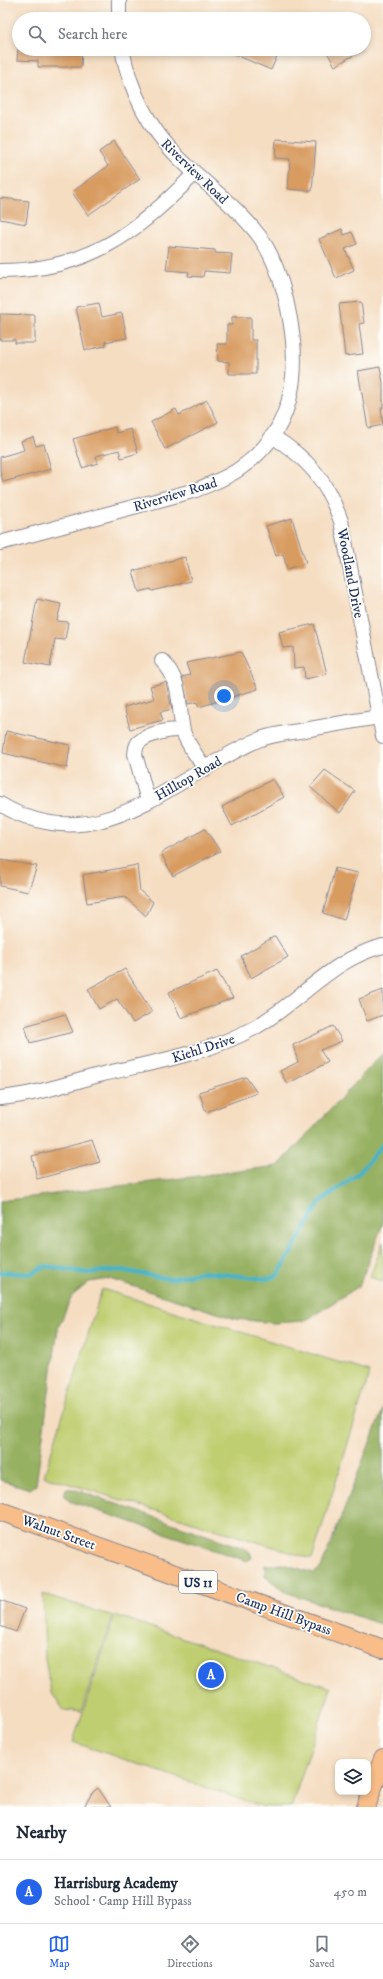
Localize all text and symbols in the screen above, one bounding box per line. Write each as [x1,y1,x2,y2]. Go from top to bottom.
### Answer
search box [12,12,371,56]
icon: search [26,23,48,45]
text: Search here [58,25,127,44]
street label: Riverview Road [157,135,232,208]
street label: Riverview Road [131,474,219,516]
street label: Woodland Drive [332,526,368,620]
your location [214,686,234,706]
street label: Hilltop Road [152,753,225,805]
street label: Kiehl Drive [170,1030,237,1068]
street label: Walnut Street [19,1511,98,1555]
road number: US 11 [179,1571,217,1593]
street label: Camp Hill Bypass [233,1588,334,1640]
pin: A [198,1660,224,1690]
map controls [335,1759,371,1795]
button: layers [335,1759,371,1795]
text: Nearby [16,1822,66,1844]
text: Harrisburg Academy [54,1874,178,1893]
text: A [25,1884,33,1900]
text: 450 m [334,1884,367,1900]
text: School · Camp Hill Bypass [54,1893,192,1909]
tab: Map [48,1933,70,1971]
tab: Directions [167,1933,213,1971]
tab: Saved [309,1933,335,1971]

